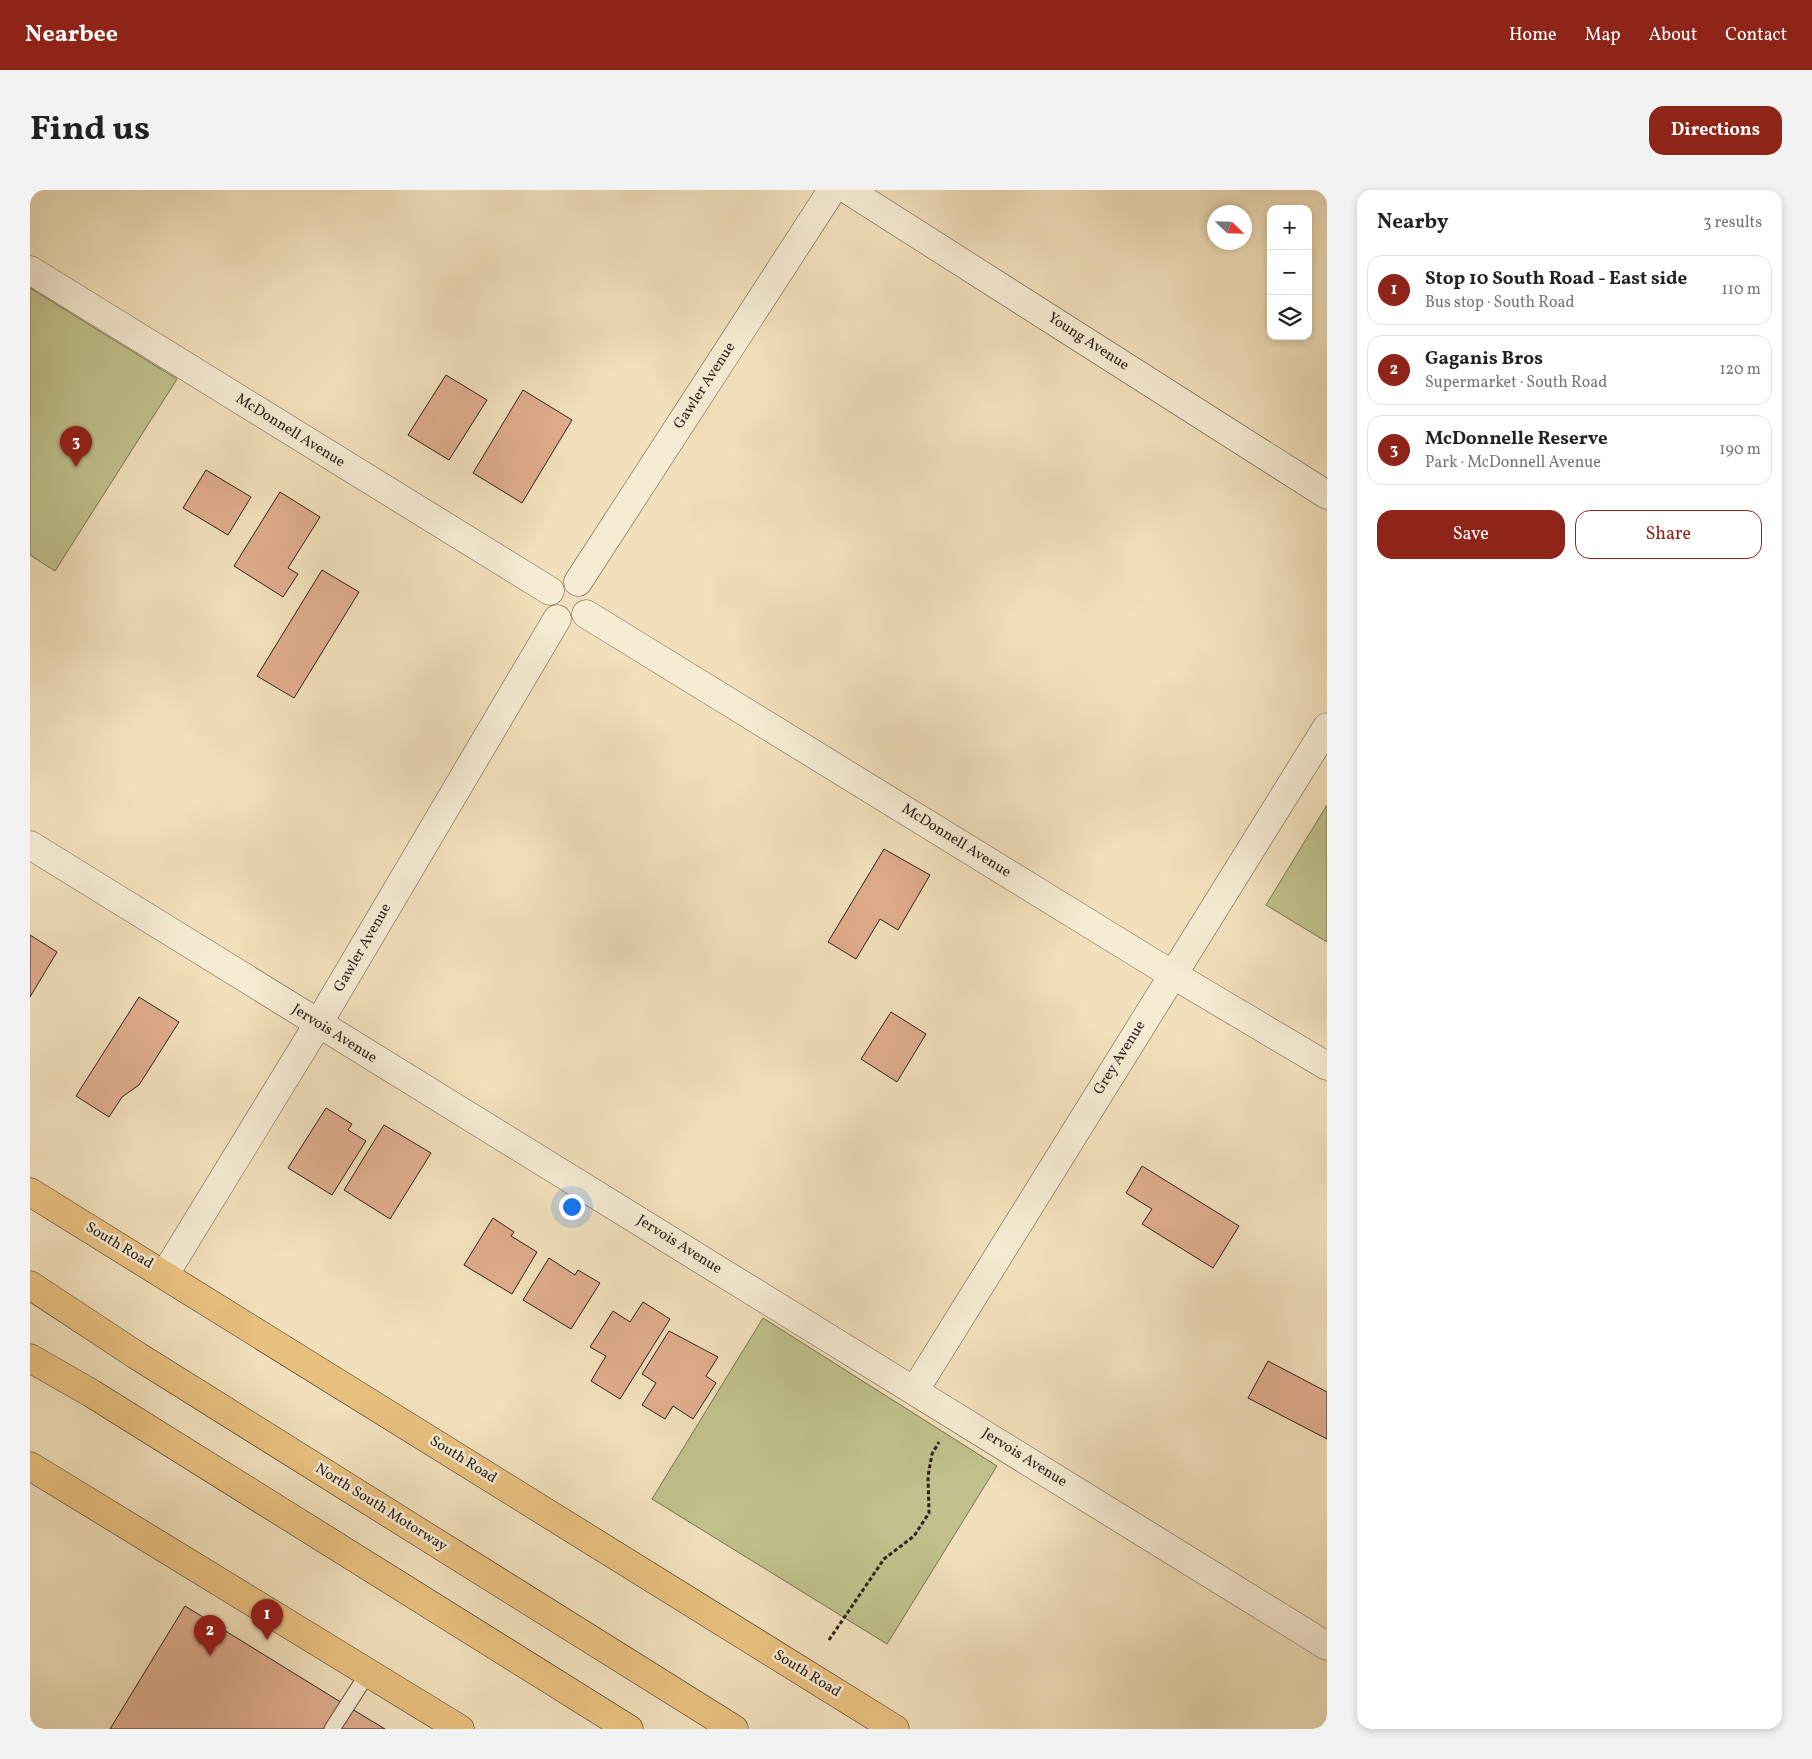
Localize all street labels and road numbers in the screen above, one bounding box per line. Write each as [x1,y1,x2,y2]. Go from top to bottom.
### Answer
street label: Young Avenue [1043,308,1133,376]
street label: Gawler Avenue [669,339,741,433]
street label: McDonnell Avenue [231,389,349,473]
street label: McDonnell Avenue [897,799,1015,883]
street label: Gawler Avenue [329,900,397,996]
street label: Jervois Avenue [287,999,381,1069]
street label: Grey Avenue [1089,1017,1151,1099]
street label: Jervois Avenue [632,1210,726,1280]
street label: South Road [81,1217,157,1275]
street label: Jervois Avenue [977,1423,1071,1493]
street label: South Road [425,1431,501,1489]
street label: North South Motorway [311,1459,451,1557]
street label: South Road [769,1645,845,1703]

